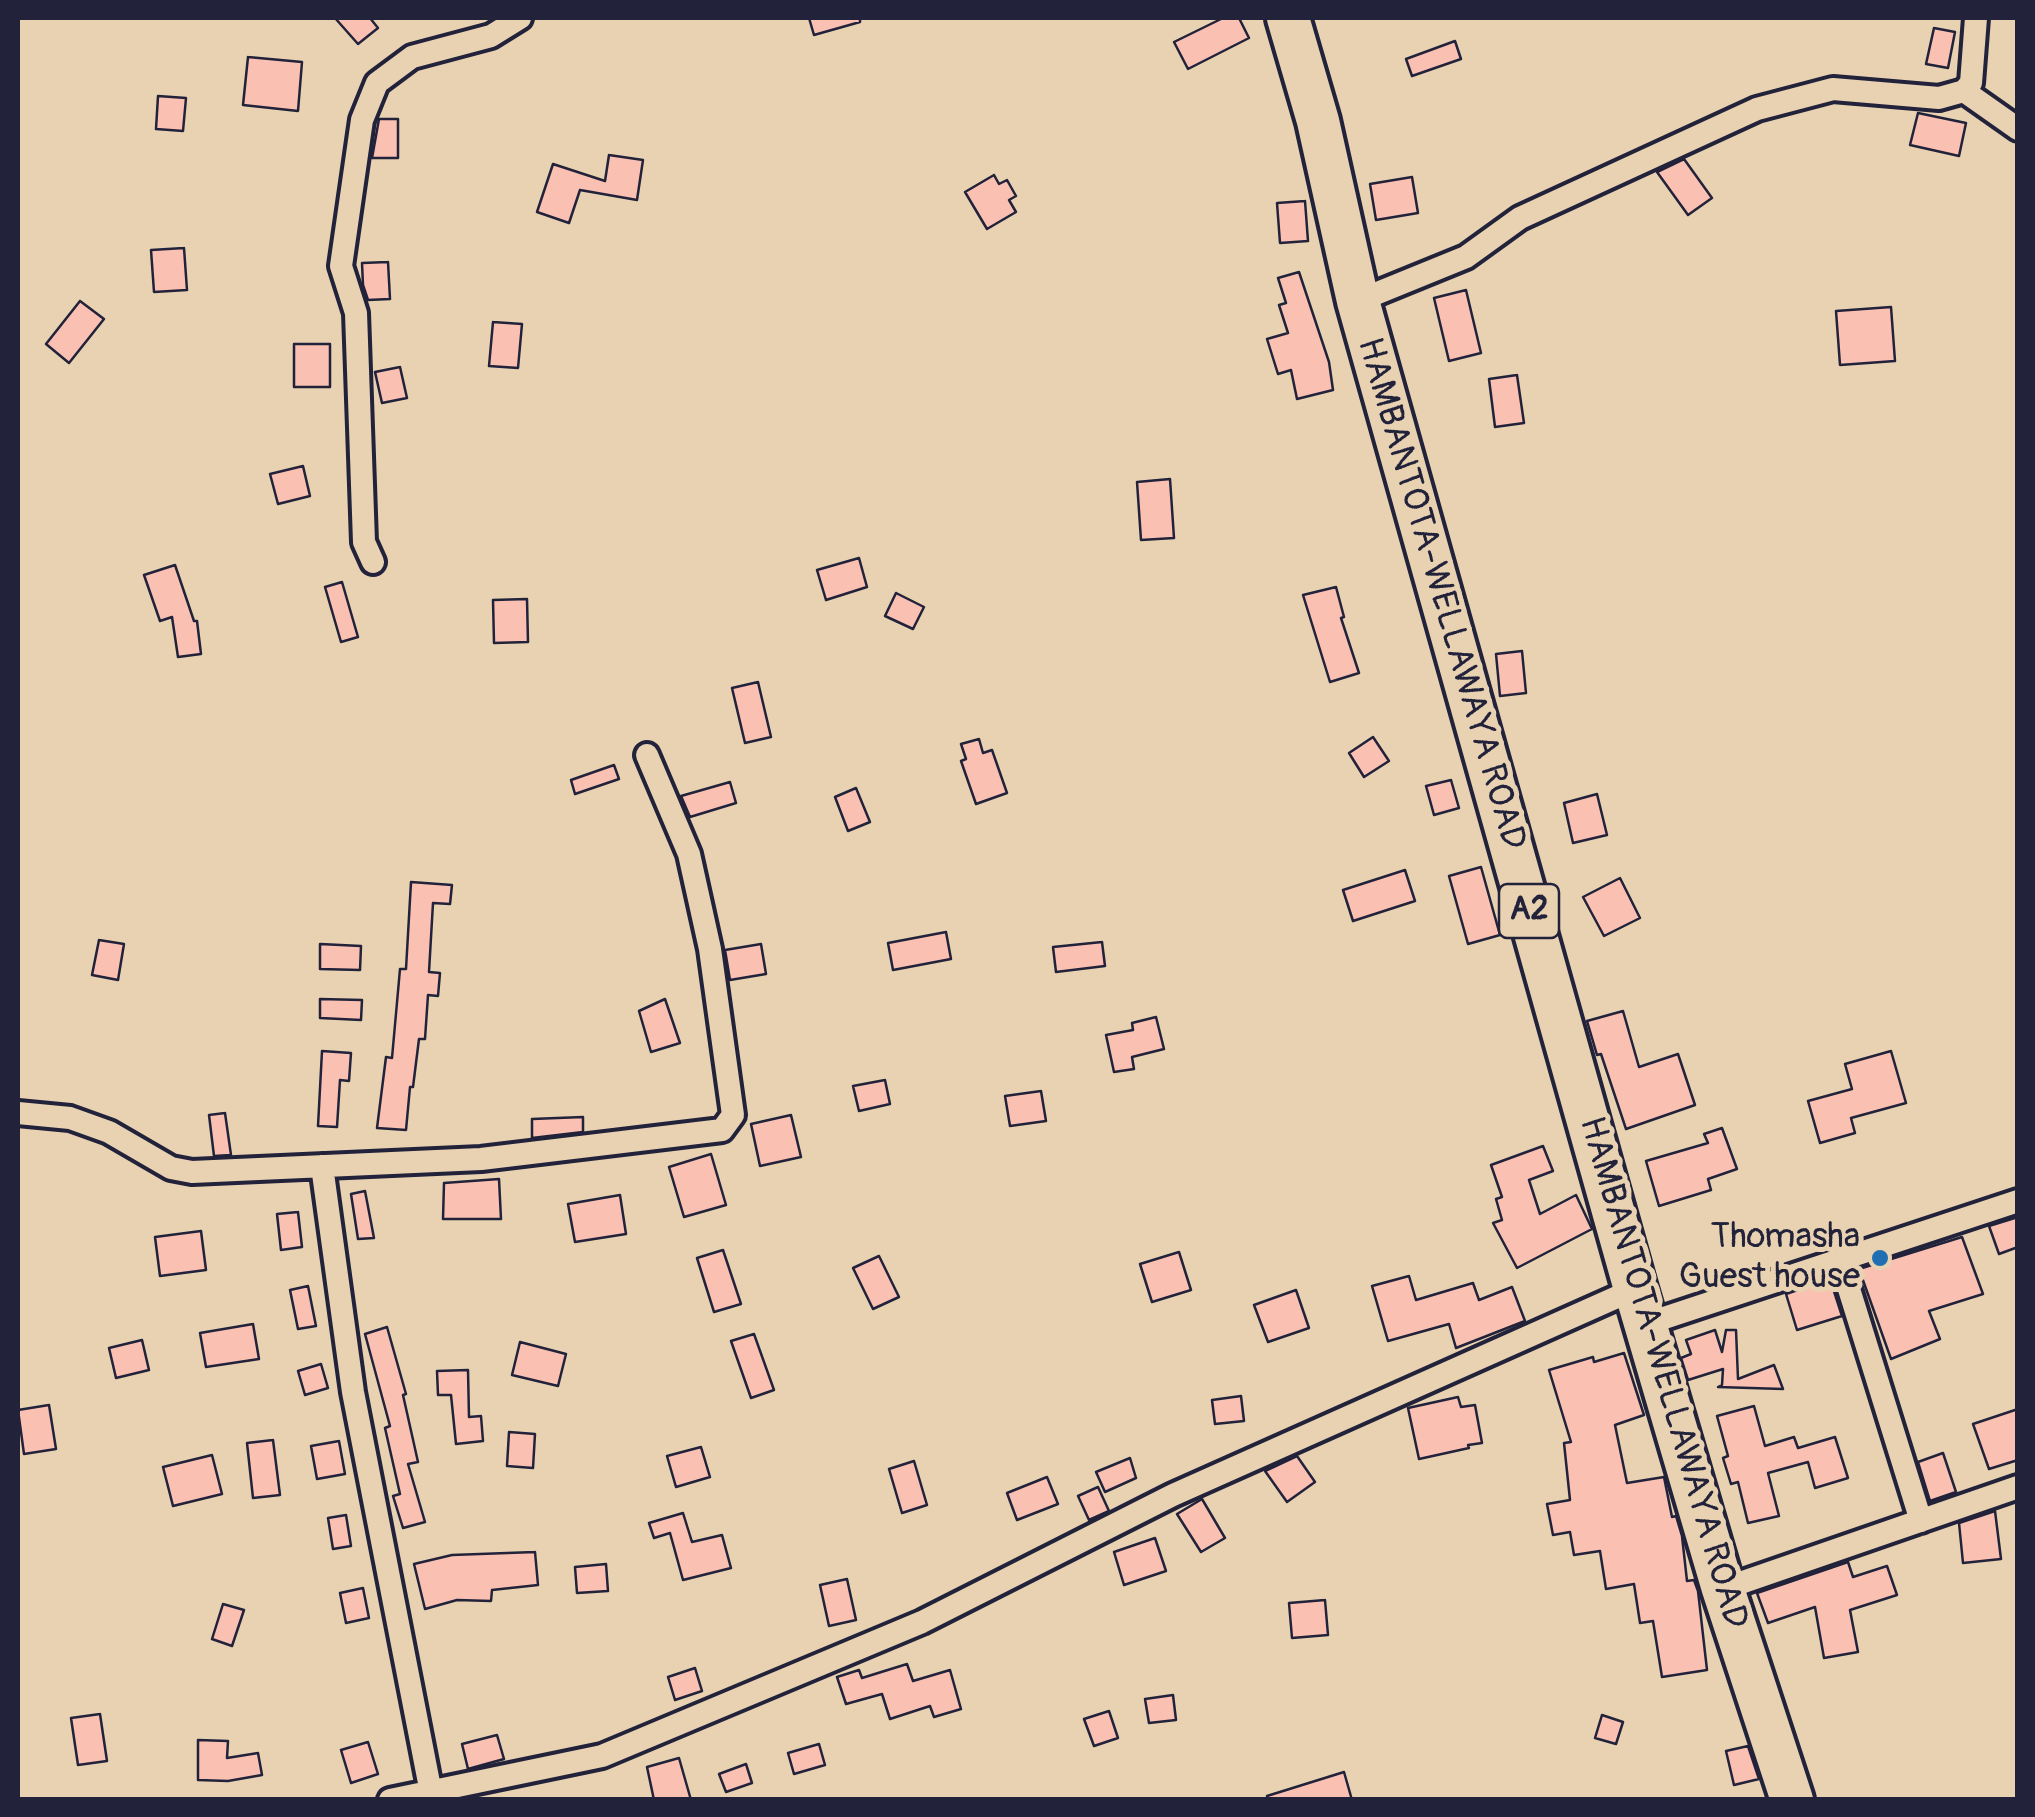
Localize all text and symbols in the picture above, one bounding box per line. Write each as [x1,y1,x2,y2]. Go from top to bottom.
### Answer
street label: HAMBANTOTA-WELLAWAYA ROAD [1347,333,1533,855]
road number: A2 [1499,884,1559,938]
street label: HAMBANTOTA-WELLAWAYA ROAD [1569,1112,1755,1634]
place label: Thomasha Guest house [1679,1217,1860,1299]
marker: Thomasha Guest house [1869,1247,1891,1269]

